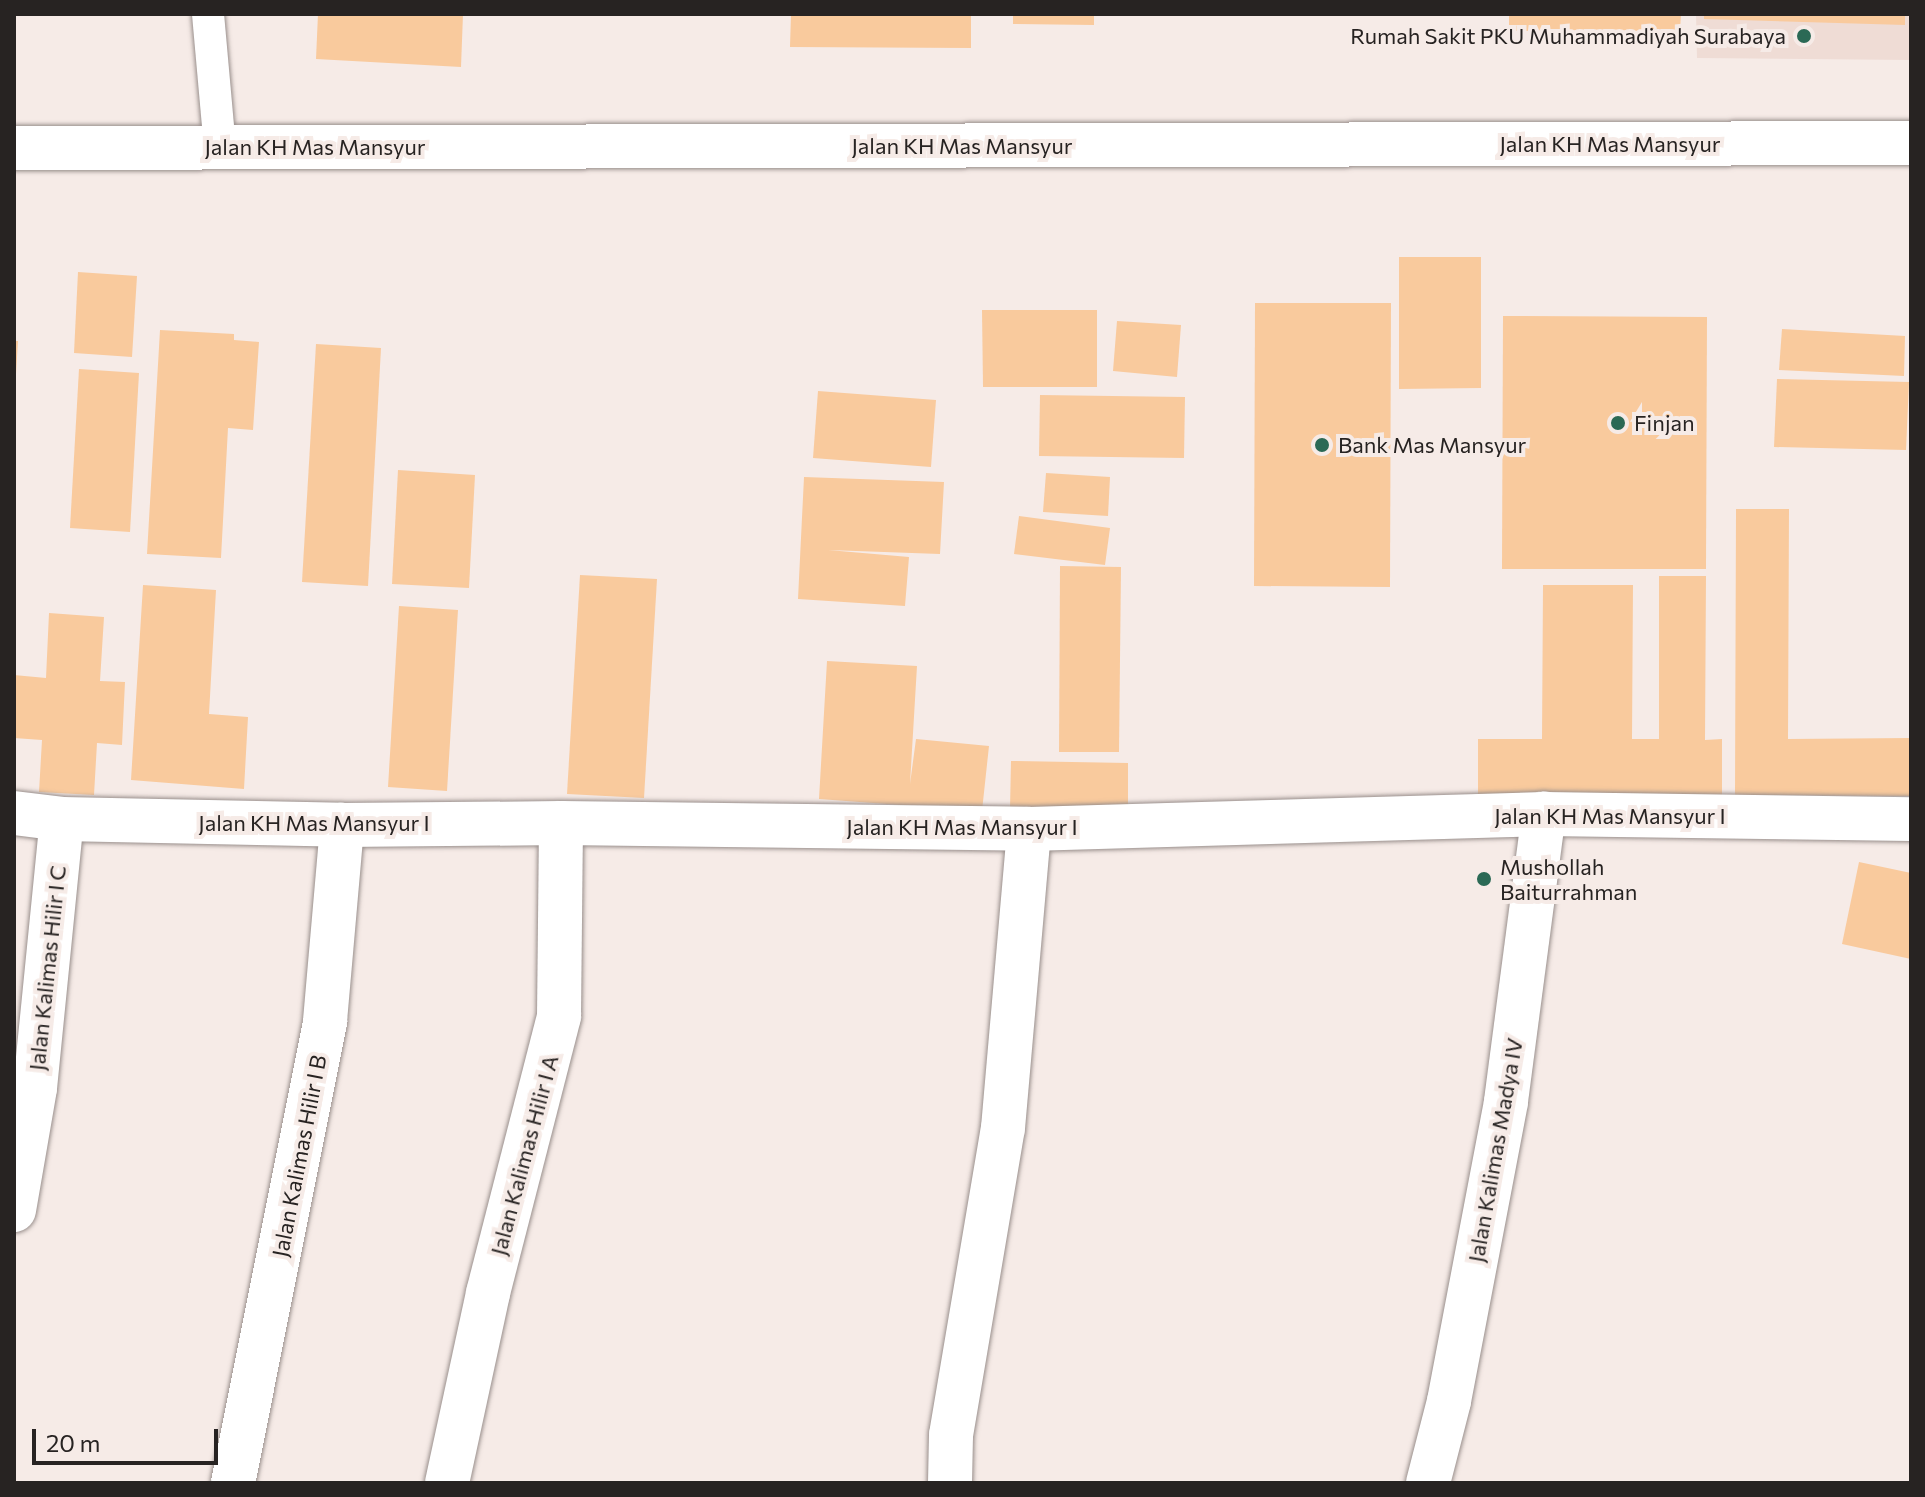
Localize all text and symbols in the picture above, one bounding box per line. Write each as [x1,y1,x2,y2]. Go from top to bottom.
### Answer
place label: Rumah Sakit PKU Muhammadiyah Surabaya [1350,23,1786,49]
marker: Rumah Sakit PKU Muhammadiyah Surabaya [1793,25,1815,47]
street label: Jalan KH Mas Mansyur [1499,131,1721,157]
street label: Jalan KH Mas Mansyur [851,133,1073,159]
street label: Jalan KH Mas Mansyur [204,134,426,160]
place label: Finjan [1634,410,1695,436]
marker: Finjan [1609,414,1627,432]
place label: Bank Mas Mansyur [1338,432,1526,458]
marker: Bank Mas Mansyur [1313,436,1331,454]
street label: Jalan KH Mas Mansyur I [1494,803,1726,829]
street label: Jalan KH Mas Mansyur I [198,810,430,836]
street label: Jalan KH Mas Mansyur I [846,814,1078,840]
place label: Mushollah Baiturrahman [1500,853,1637,904]
street label: Jalan Kalimas Hilir I C [23,864,71,1072]
marker: Mushollah Baiturrahman [1475,870,1493,888]
street label: Jalan Kalimas Madya IV [1462,1036,1528,1264]
street label: Jalan Kalimas Hilir I A [485,1052,563,1258]
street label: Jalan Kalimas Hilir I B [266,1053,332,1259]
scale bar [36,1413,222,1463]
text: 20 m [46,1428,100,1457]

